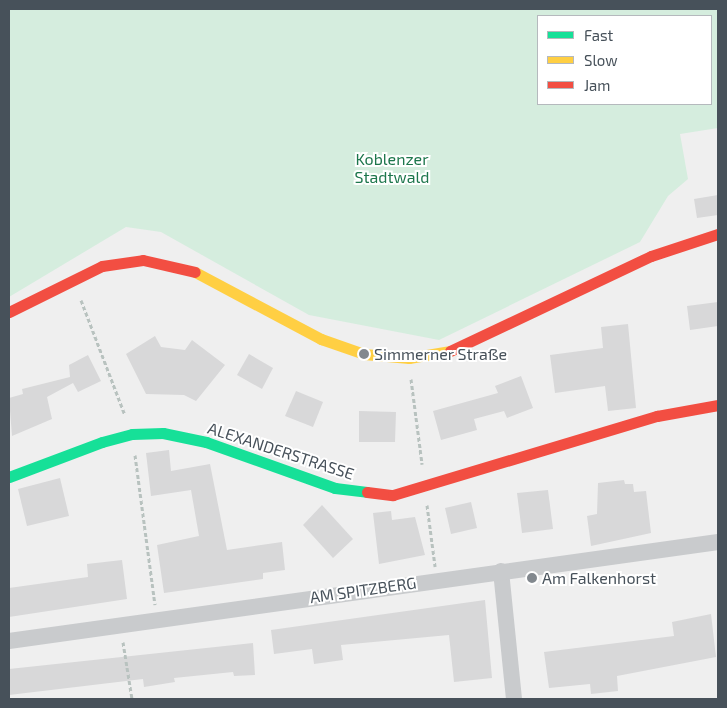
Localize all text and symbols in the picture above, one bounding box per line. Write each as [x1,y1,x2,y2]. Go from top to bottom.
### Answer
legend [537,15,712,105]
text: Fast [584,26,613,44]
text: Slow [584,51,618,69]
text: Jam [584,76,610,94]
park label: Koblenzer Stadtwald [355,149,429,187]
place label: Simmerner Straße [374,344,507,364]
marker: Simmerner Straße [358,348,370,360]
street label: ALEXANDERSTRASSE [205,418,357,484]
place label: Am Falkenhorst [542,568,656,588]
marker: Am Falkenhorst [526,572,538,584]
street label: AM SPITZBERG [309,573,417,607]

